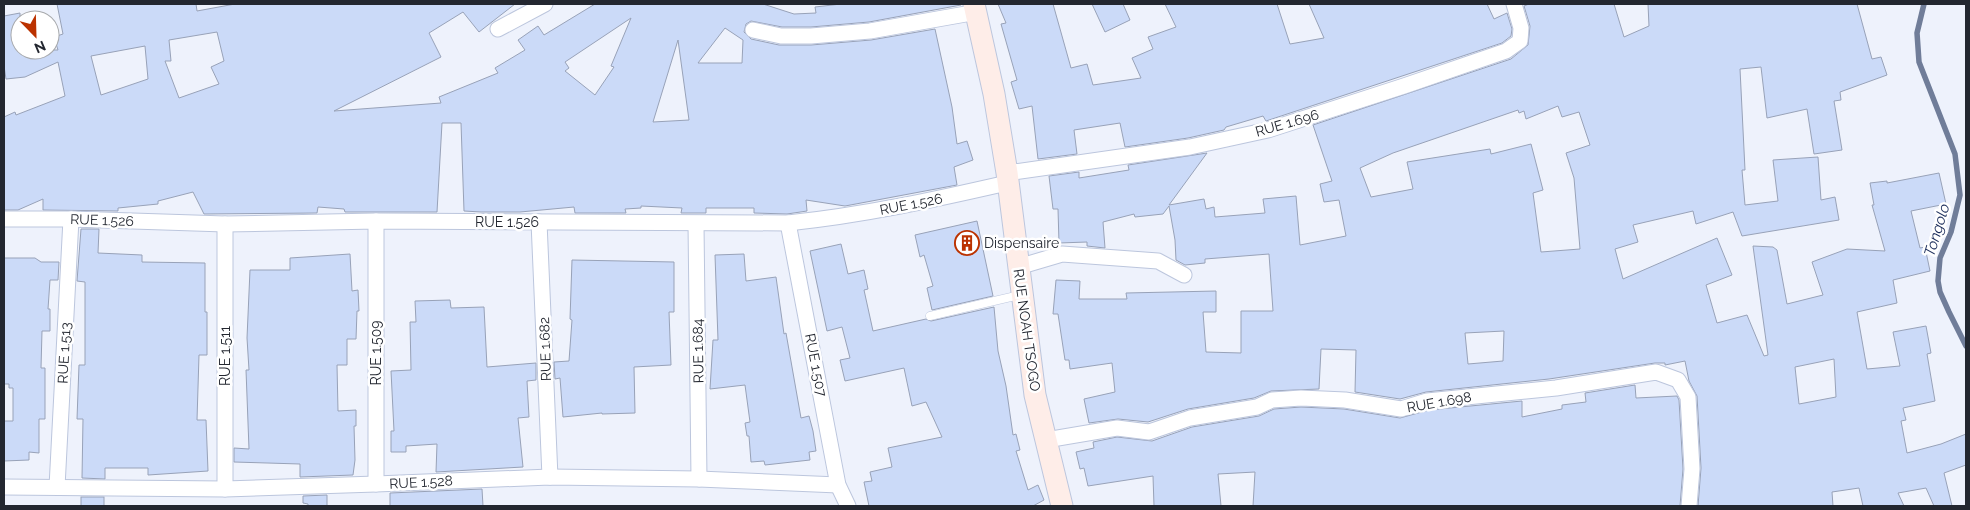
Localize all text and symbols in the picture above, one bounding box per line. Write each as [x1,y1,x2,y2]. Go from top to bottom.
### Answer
north arrow [10,10,60,60]
text: N [32,38,48,56]
street label: RUE 1.696 [1253,106,1321,140]
street label: RUE 1.526 [878,190,944,218]
water label: Tongolo [1920,201,1954,259]
street label: RUE 1.526 [70,211,134,229]
street label: RUE 1.526 [475,214,539,230]
building icon: Dispensaire [954,230,980,256]
place label: Dispensaire [984,235,1059,251]
street label: RUE NOAH TSOGO [1010,268,1044,392]
street label: RUE 1.682 [536,316,554,382]
street label: RUE 1.684 [689,318,707,384]
street label: RUE 1.509 [368,321,384,385]
street label: RUE 1.513 [54,322,74,384]
street label: RUE 1.511 [217,326,233,386]
street label: RUE 1.507 [802,332,830,398]
street label: RUE 1.698 [1405,388,1473,416]
street label: RUE 1.528 [389,472,453,492]

